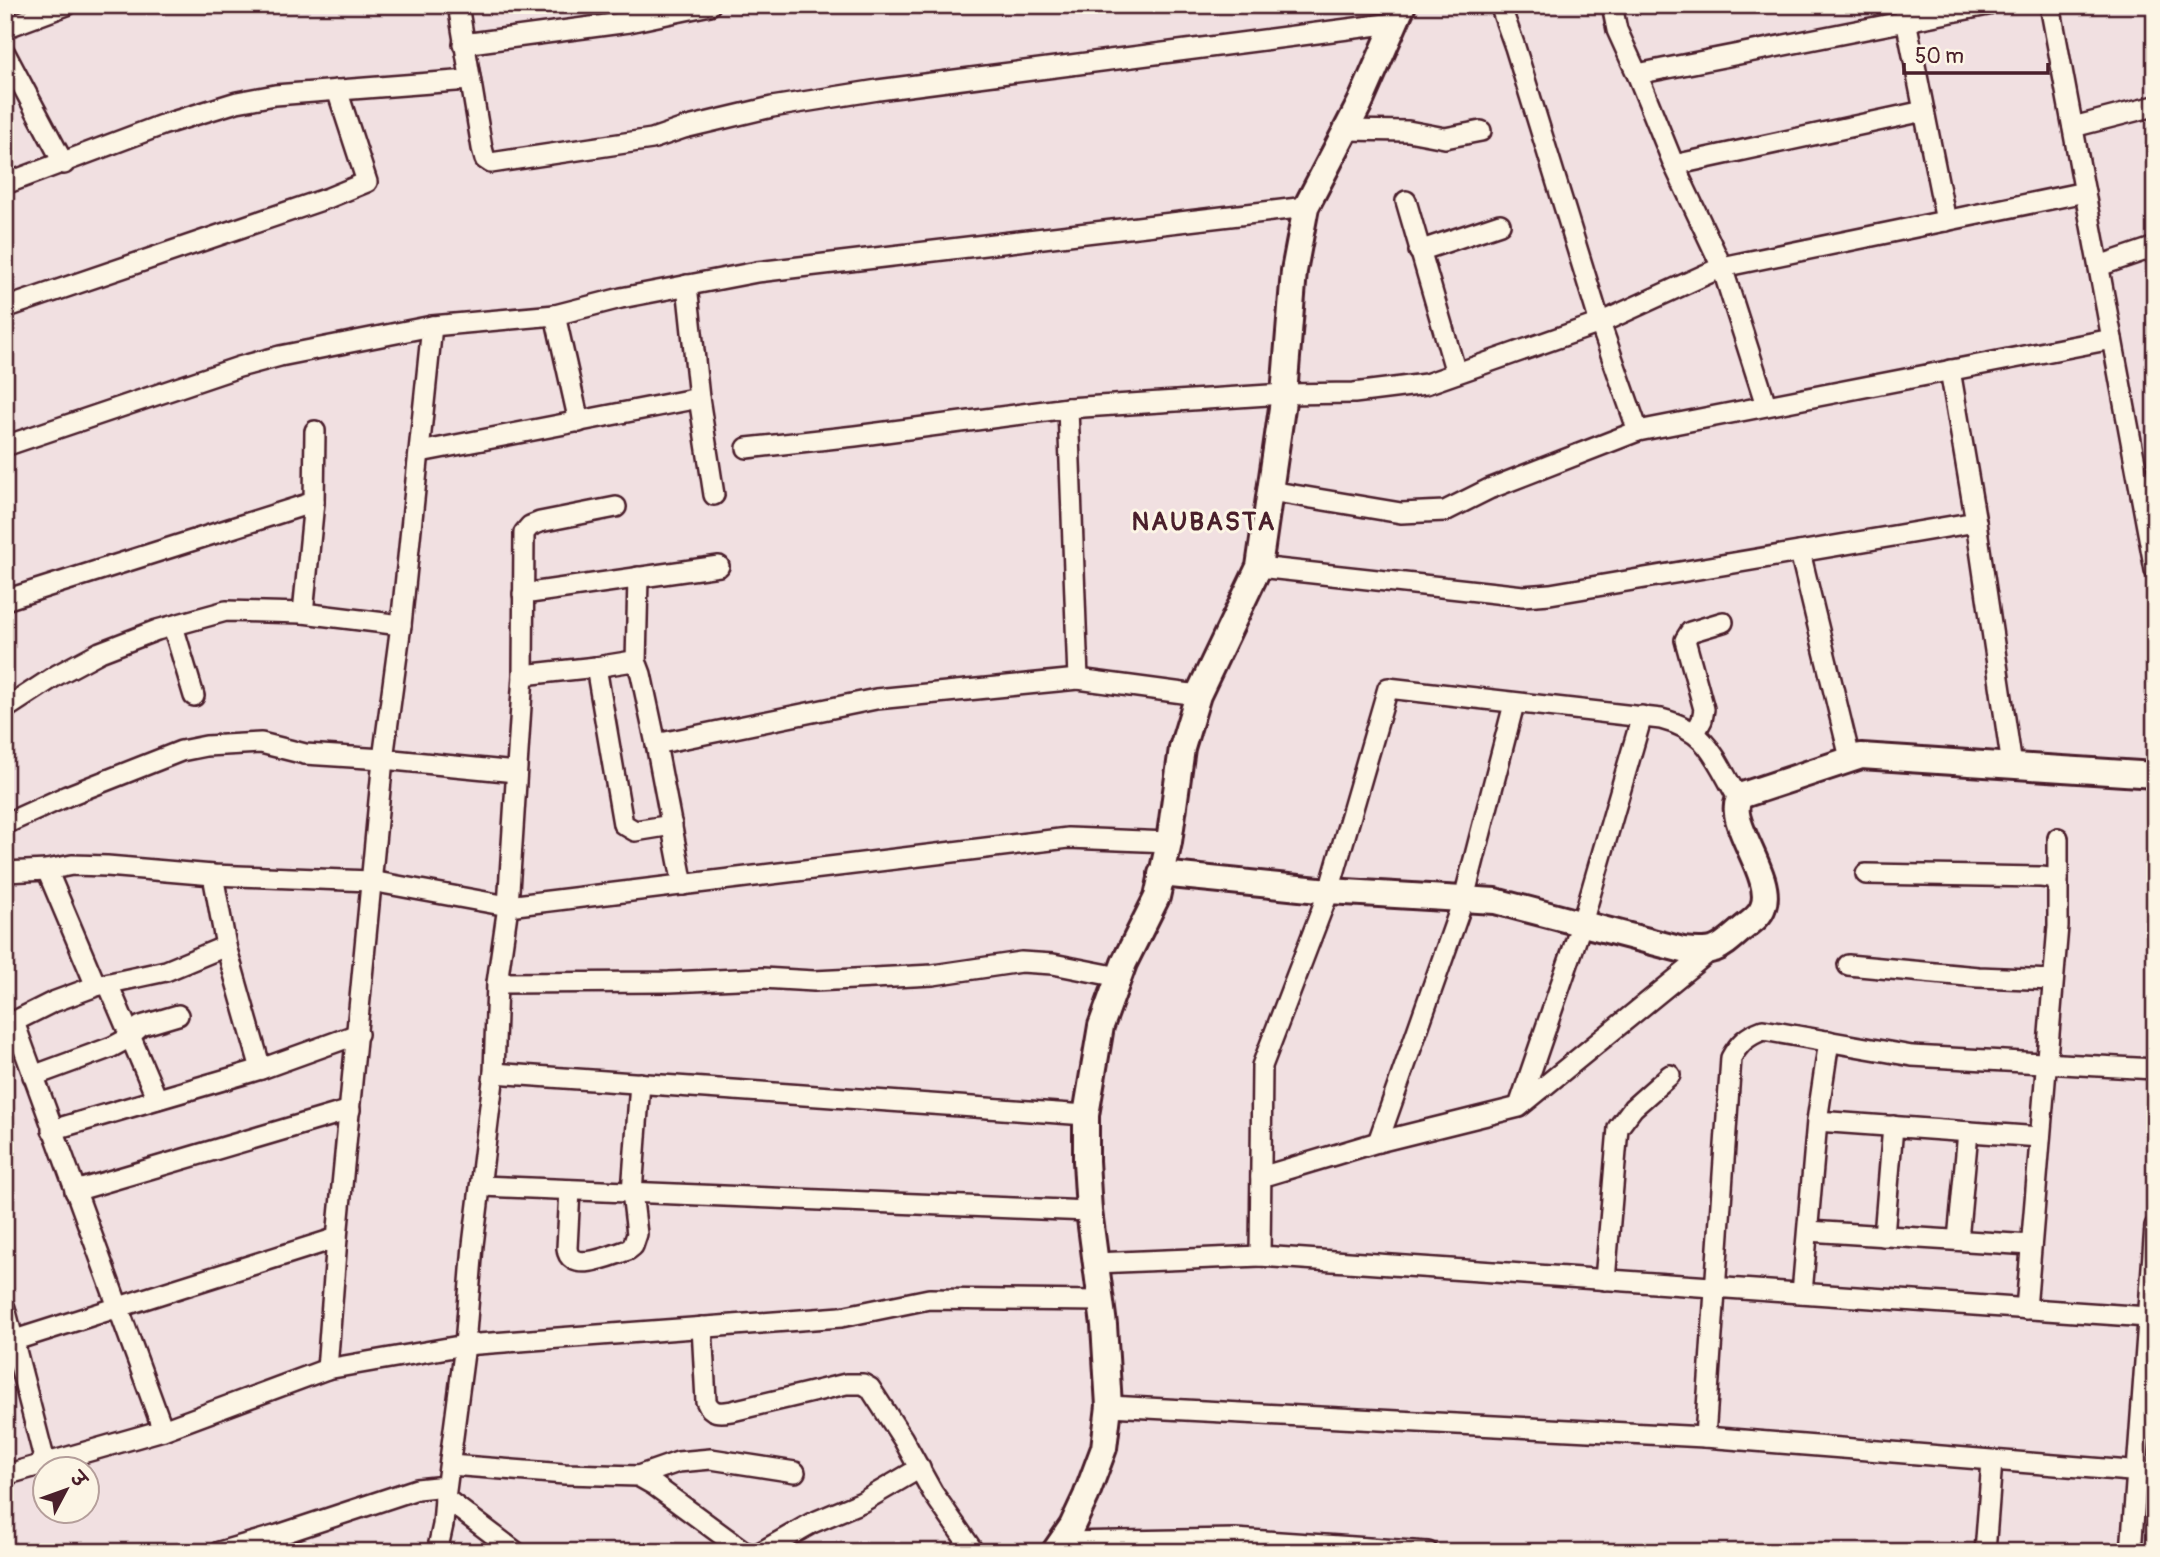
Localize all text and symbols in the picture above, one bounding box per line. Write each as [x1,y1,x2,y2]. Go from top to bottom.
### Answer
scale bar [1904,32,2048,76]
text: 50 m [1915,43,1964,70]
district label: NAUBASTA [1132,506,1276,538]
north arrow [32,1456,102,1526]
text: उ [64,1465,93,1494]

